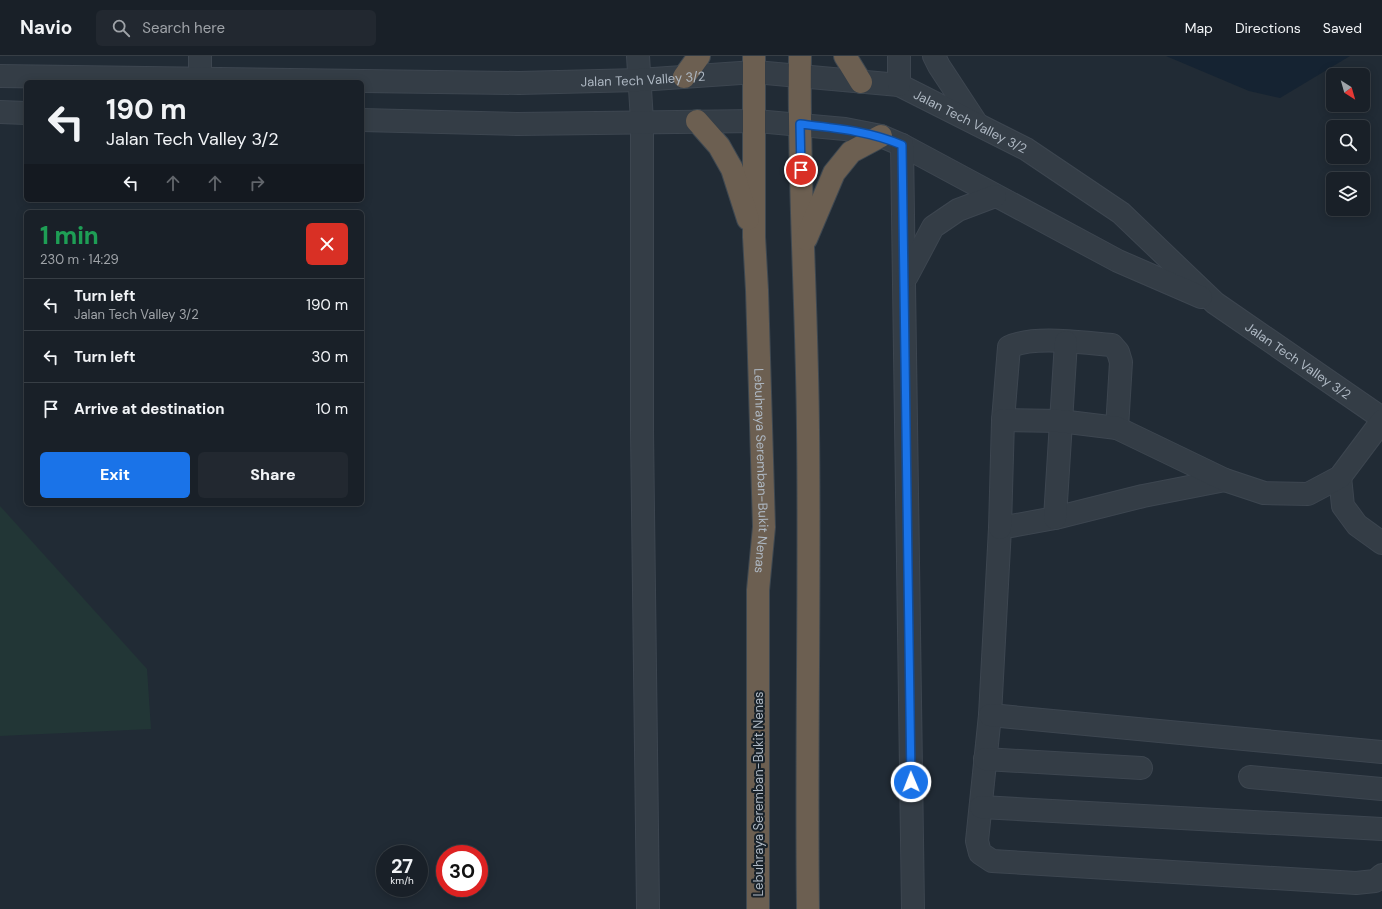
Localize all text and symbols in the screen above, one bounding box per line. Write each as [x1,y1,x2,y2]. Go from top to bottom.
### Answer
search box [96,10,376,46]
text: Navio [20,15,72,40]
icon: search [110,17,132,39]
text: Search here [142,18,225,38]
text: Map [1185,19,1213,37]
text: Directions [1235,19,1301,37]
text: Saved [1323,19,1362,37]
street label: Jalan Tech Valley 3/2 [580,67,706,90]
north arrow [1326,68,1370,112]
map controls [1326,68,1370,216]
street label: Jalan Tech Valley 3/2 [911,85,1030,157]
text: 190 m [106,91,187,128]
icon: left [40,96,92,148]
button: search [1326,120,1370,164]
text: Jalan Tech Valley 3/2 [106,127,279,151]
pin [784,153,818,187]
icon: arrive [790,159,812,181]
icon: left [120,172,142,194]
icon: ahead [162,172,184,194]
icon: ahead [204,172,226,194]
icon: right [246,172,268,194]
button: layers [1326,172,1370,216]
text: 1 min [40,220,99,251]
button: close [306,223,348,265]
text: 230 m · 14:29 [40,251,119,268]
text: Turn left [74,286,135,306]
icon: left [40,294,62,316]
text: 190 m [306,295,348,315]
text: Jalan Tech Valley 3/2 [74,306,199,323]
street label: Jalan Tech Valley 3/2 [1242,318,1355,403]
icon: left [40,346,62,368]
text: Turn left [74,347,135,367]
text: 30 m [312,347,348,367]
street label: Lebuhraya Seremban-Bukit Nenas [751,368,773,574]
icon: arrive [40,398,62,420]
text: Arrive at destination [74,399,225,419]
text: 10 m [316,399,348,419]
button: Exit [40,452,190,498]
button: Share [198,452,348,498]
street label: Lebuhraya Seremban-Bukit Nenas [750,691,767,897]
position arrow [890,761,932,803]
speed limit sign: 30 [436,845,488,897]
text: 27 [391,853,413,879]
text: km/h [390,874,414,887]

